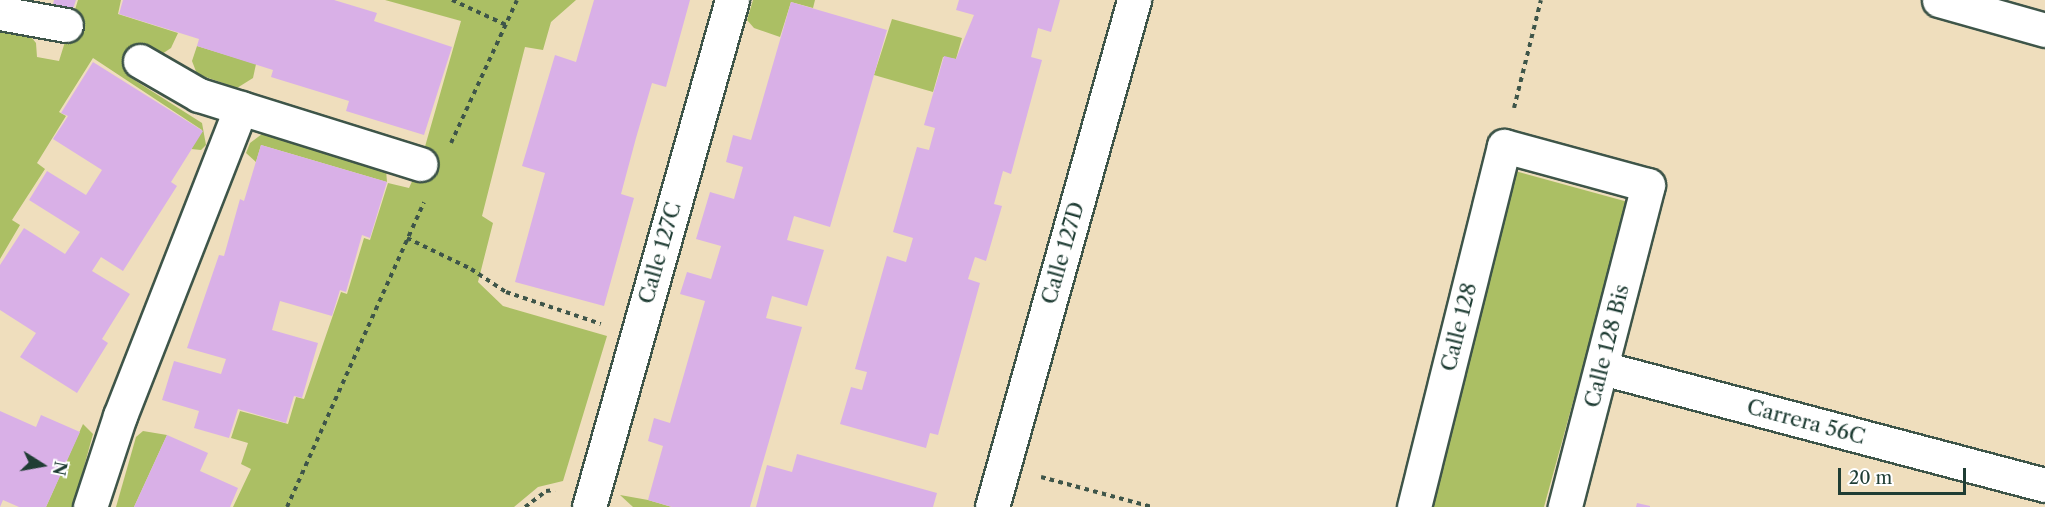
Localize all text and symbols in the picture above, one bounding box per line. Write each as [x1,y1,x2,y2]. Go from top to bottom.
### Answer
street label: Calle 127C [633,199,687,307]
street label: Calle 127D [1036,199,1090,307]
street label: Calle 128 [1436,280,1482,374]
street label: Calle 128 Bis [1580,282,1634,410]
street label: Carrera 56C [1744,394,1868,450]
north arrow [12,435,72,495]
scale bar [1841,456,1968,494]
text: N [49,460,71,477]
text: 20 m [1849,467,1892,489]

